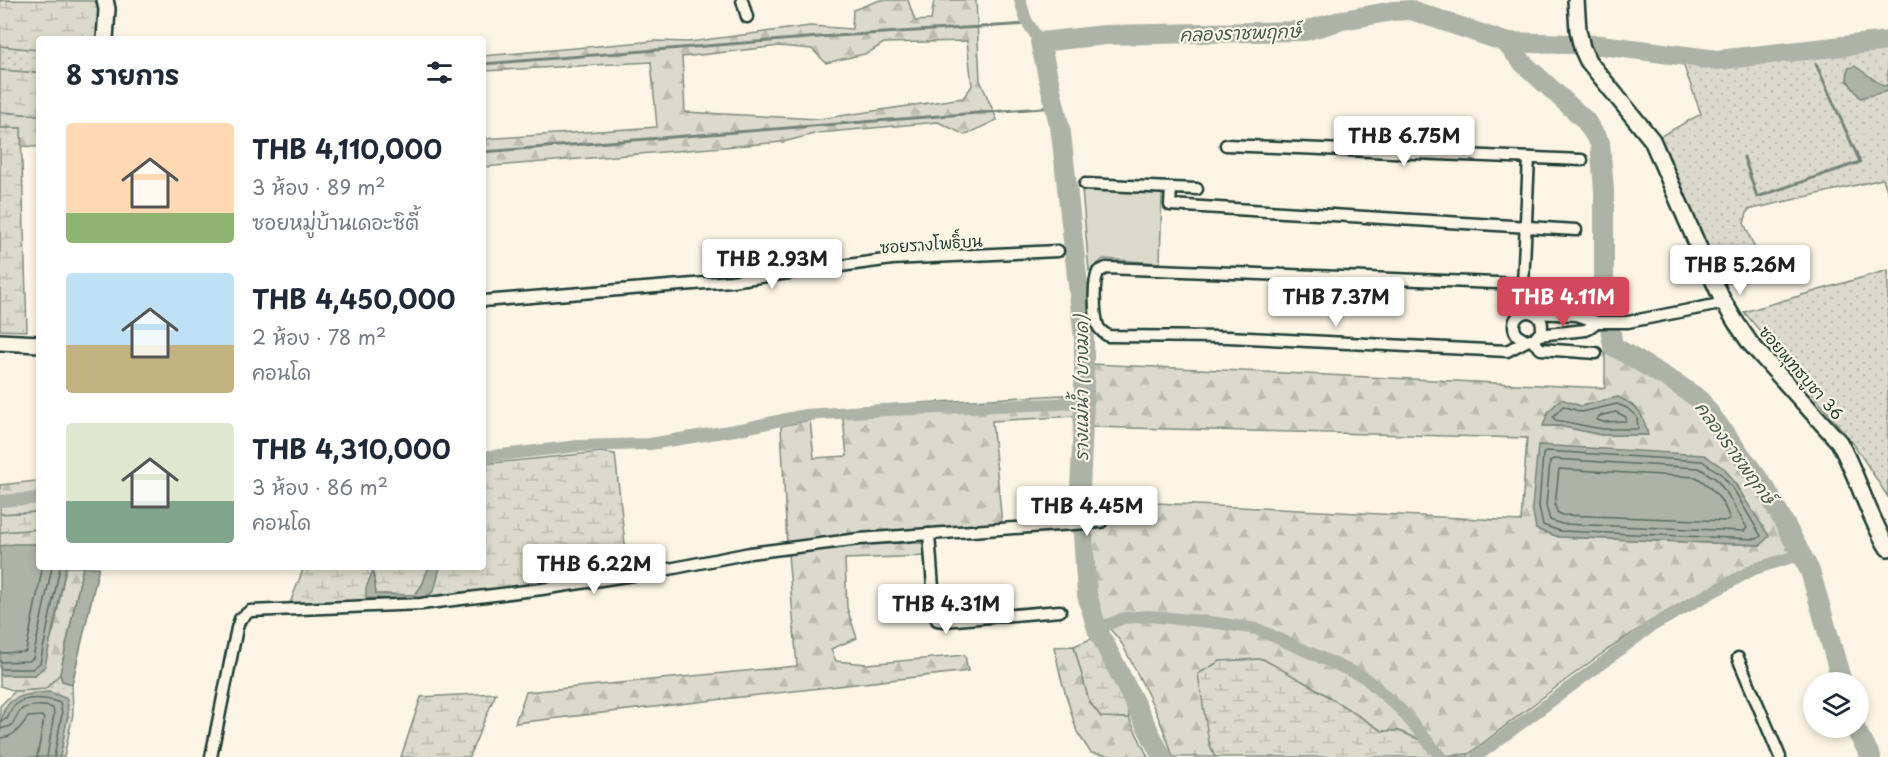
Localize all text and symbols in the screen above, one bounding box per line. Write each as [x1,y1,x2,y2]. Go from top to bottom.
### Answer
water label: คลองราชพฤกษ์ [1179,16,1305,48]
text: 8 รายการ [66,55,179,94]
icon: filters [423,56,456,89]
pin: THB 6.75M [1335,116,1473,167]
text: THB 6.75M [1348,120,1460,150]
text: THB 4,110,000 [252,129,442,168]
icon: home [114,147,186,219]
text: 3 ห้อง · 89 m² [252,172,386,202]
text: ซอยหมู่บ้านเดอะซิตี้ [252,207,419,237]
street label: ซอยรางโพธิ์บน [879,225,984,259]
pin: THB 2.93M [703,239,841,290]
text: THB 2.93M [716,243,828,273]
pin: THB 5.26M [1671,245,1809,296]
text: THB 5.26M [1684,249,1796,279]
pin: THB 7.37M [1267,277,1405,328]
pin: THB 4.11M [1494,277,1632,328]
text: THB 4,450,000 [252,279,455,318]
text: THB 7.37M [1282,281,1390,311]
text: THB 4.11M [1511,281,1615,311]
icon: home [114,297,186,369]
water label: รางแม่น้ำ (บางมด) [1065,314,1094,461]
street label: ซอยพุทธบูชา 36 [1753,320,1850,426]
text: 2 ห้อง · 78 m² [252,322,386,352]
text: คอนโด [252,357,311,387]
water label: คลองราชพฤกษ์ [1689,395,1785,512]
text: THB 4,310,000 [252,429,451,468]
icon: home [114,447,186,519]
text: 3 ห้อง · 86 m² [252,472,388,502]
pin: THB 4.45M [1018,486,1156,537]
text: THB 4.45M [1031,490,1143,520]
text: คอนโด [252,507,311,537]
pin: THB 6.22M [525,544,663,595]
text: THB 6.22M [537,548,651,578]
pin: THB 4.31M [877,584,1015,635]
text: THB 4.31M [892,588,1000,618]
map controls [1803,672,1869,738]
button: layers [1803,672,1869,738]

